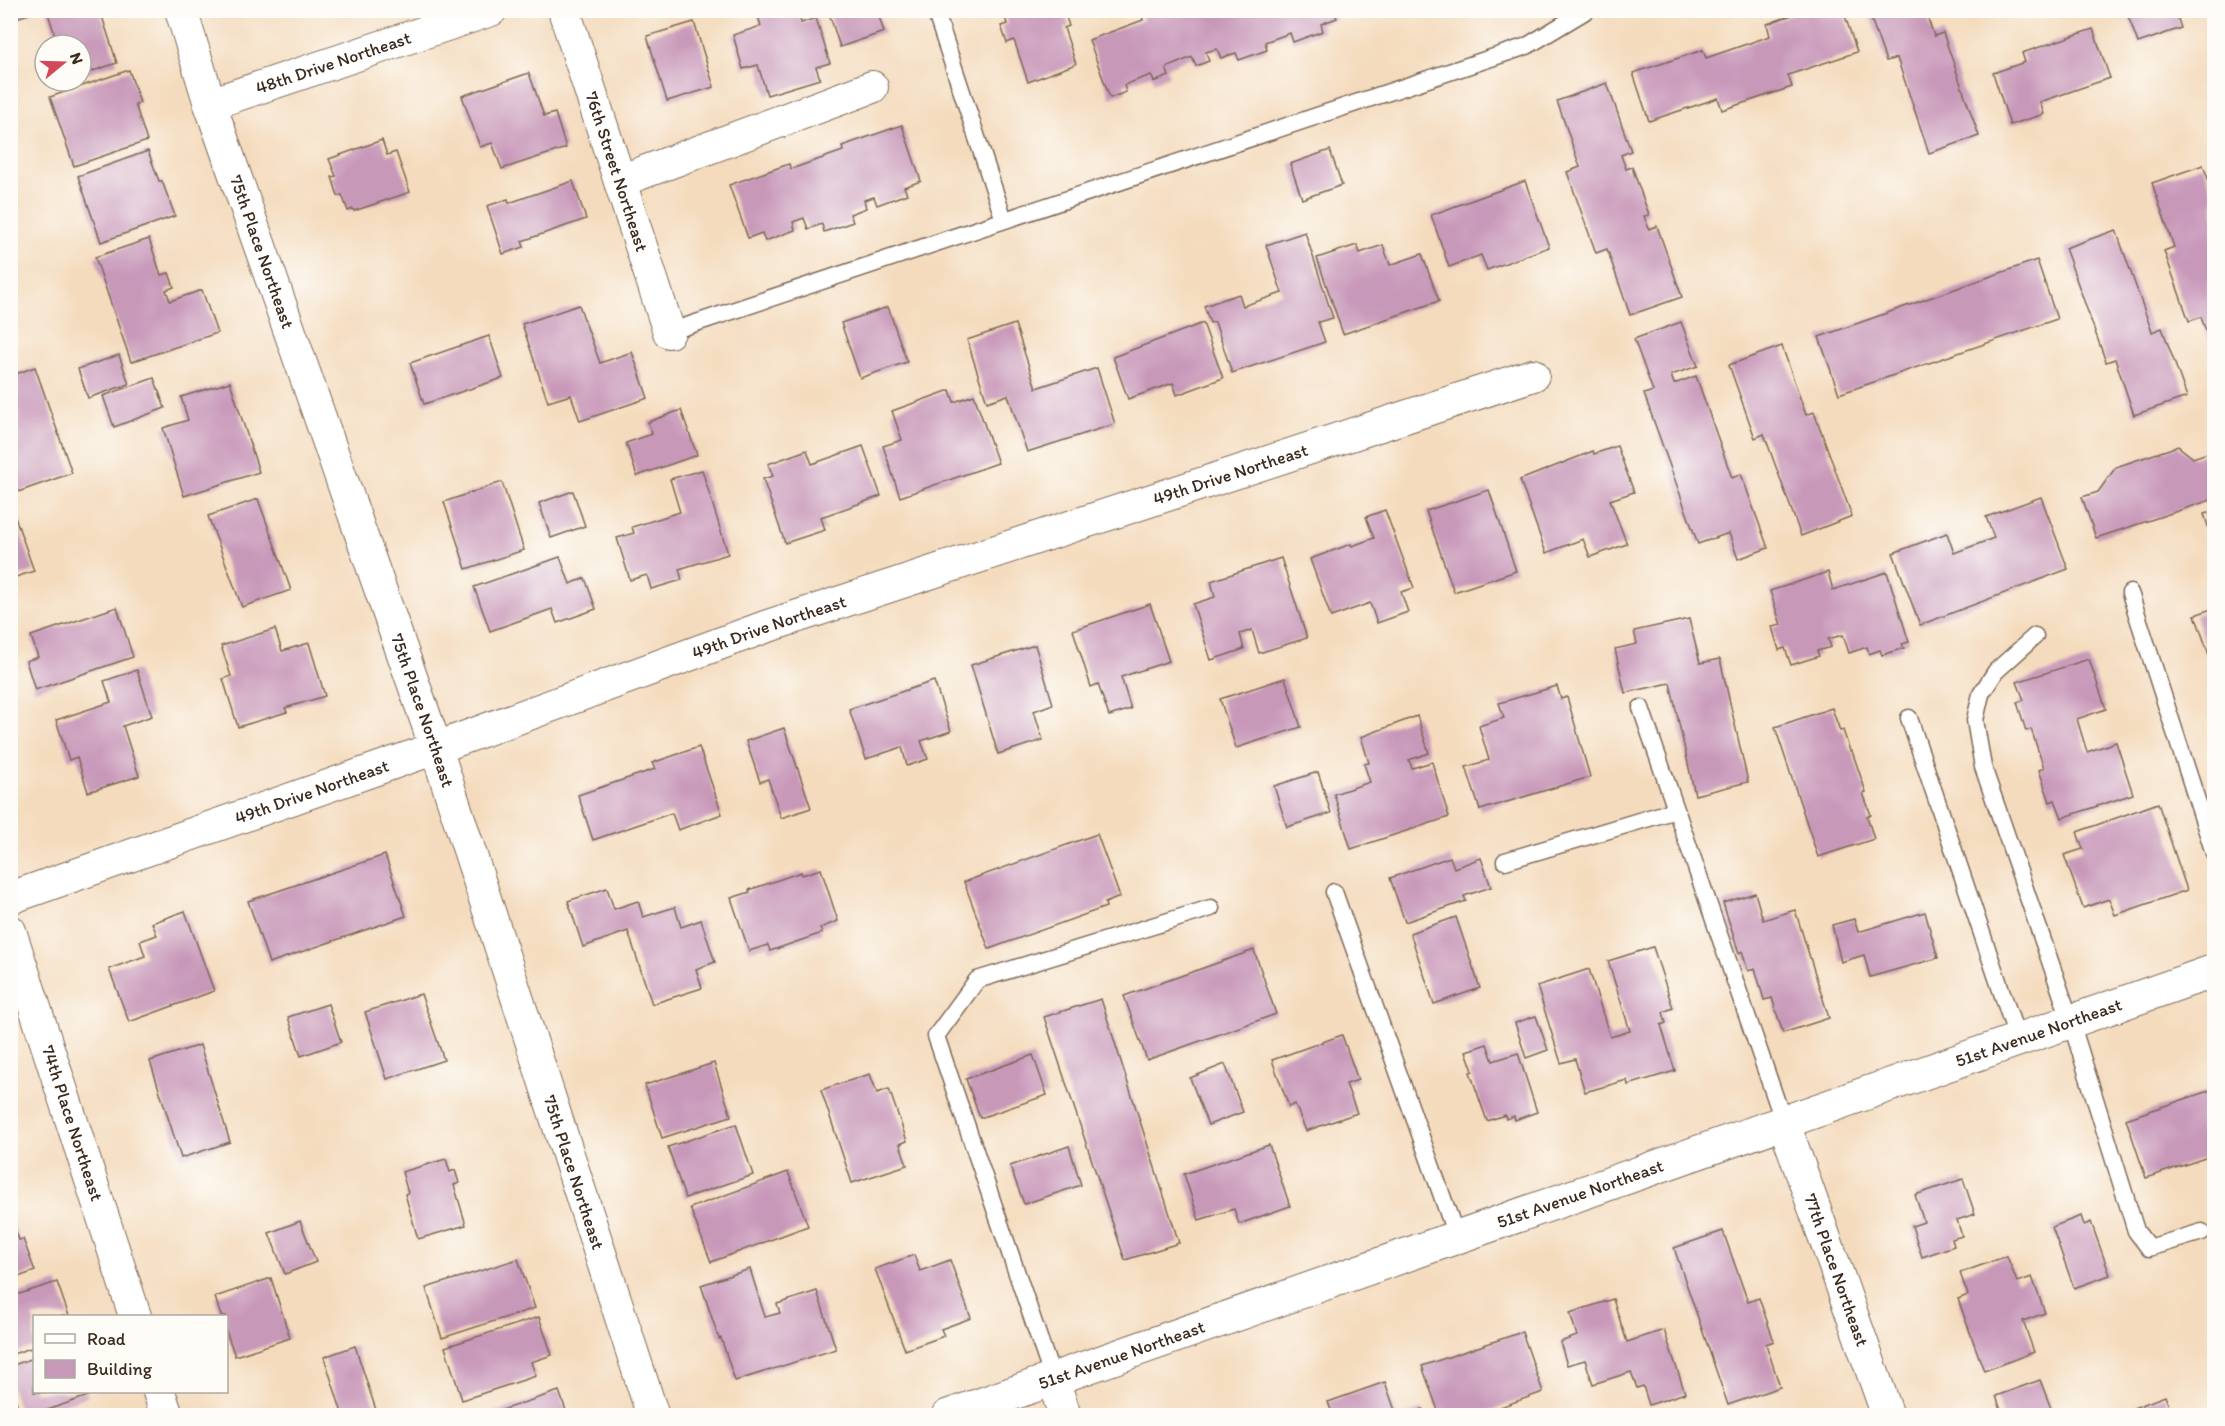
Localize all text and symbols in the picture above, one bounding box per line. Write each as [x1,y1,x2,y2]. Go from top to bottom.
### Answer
street label: 48th Drive Northeast [253,27,414,99]
north arrow [33,33,93,93]
text: N [66,50,87,66]
street label: 76th Street Northeast [580,89,653,255]
street label: 75th Place Northeast [225,172,299,332]
street label: 49th Drive Northeast [1150,439,1311,510]
street label: 49th Drive Northeast [689,590,849,664]
street label: 75th Place Northeast [386,631,459,790]
street label: 49th Drive Northeast [232,754,392,829]
street label: 51st Avenue Northeast [1952,993,2125,1072]
street label: 74th Place Northeast [37,1042,108,1204]
street label: 75th Place Northeast [538,1092,609,1253]
street label: 51st Avenue Northeast [1494,1154,1667,1233]
street label: 77th Place Northeast [1799,1191,1873,1350]
legend [33,1315,228,1393]
street label: 51st Avenue Northeast [1035,1315,1208,1394]
text: Road [87,1328,126,1350]
text: Building [87,1358,153,1380]

